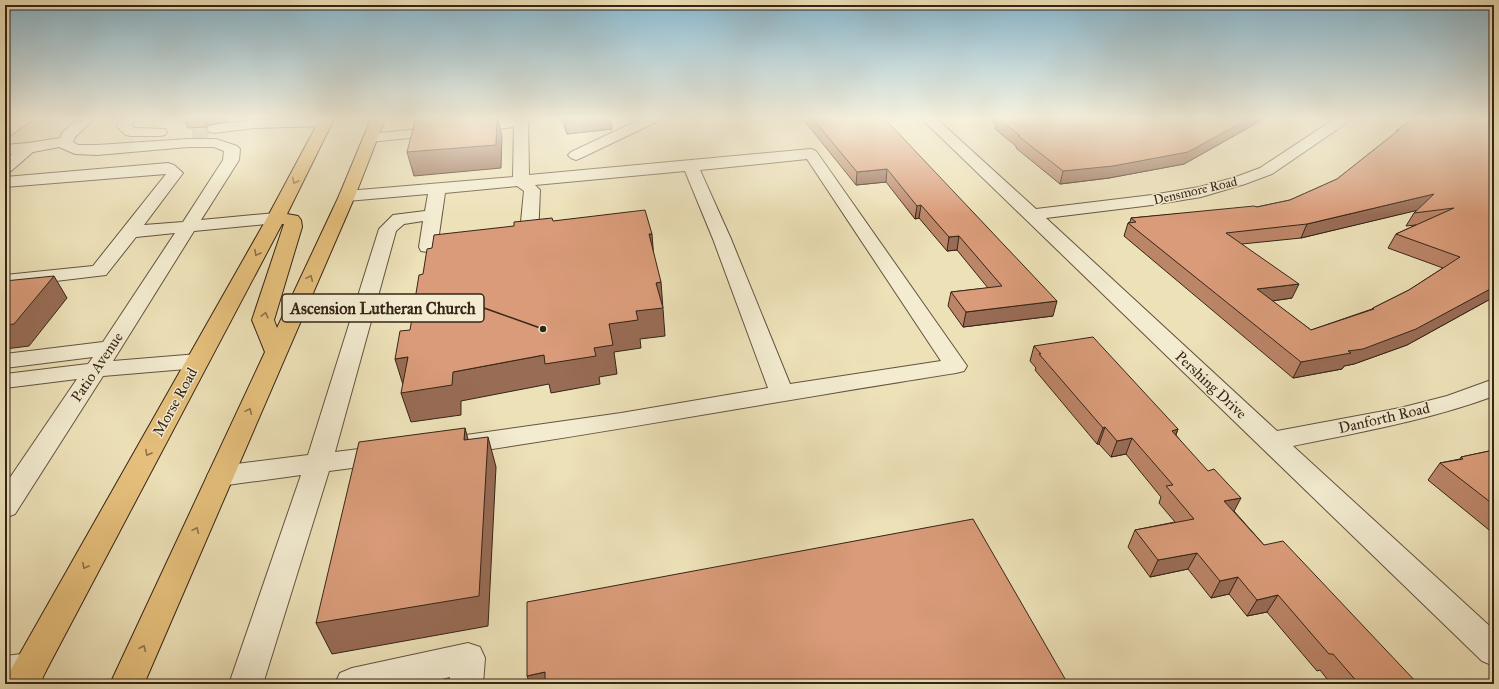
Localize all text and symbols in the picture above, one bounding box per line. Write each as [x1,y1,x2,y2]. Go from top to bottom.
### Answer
street label: Densmore Road [1152,173,1239,208]
one-way arrow [292,177,300,184]
one-way arrow [255,248,262,256]
one-way arrow [305,274,313,281]
callout: Ascension Lutheran Church [282,294,484,322]
text: Ascension Lutheran Church [289,299,476,318]
one-way arrow [261,312,269,319]
street label: Patio Avenue [67,329,127,405]
street label: Pershing Drive [1172,347,1250,423]
street label: Morse Road [149,364,201,439]
street label: Danforth Road [1337,399,1432,437]
one-way arrow [244,407,252,415]
one-way arrow [145,448,152,456]
one-way arrow [191,526,199,534]
one-way arrow [83,562,90,570]
one-way arrow [138,645,146,653]

